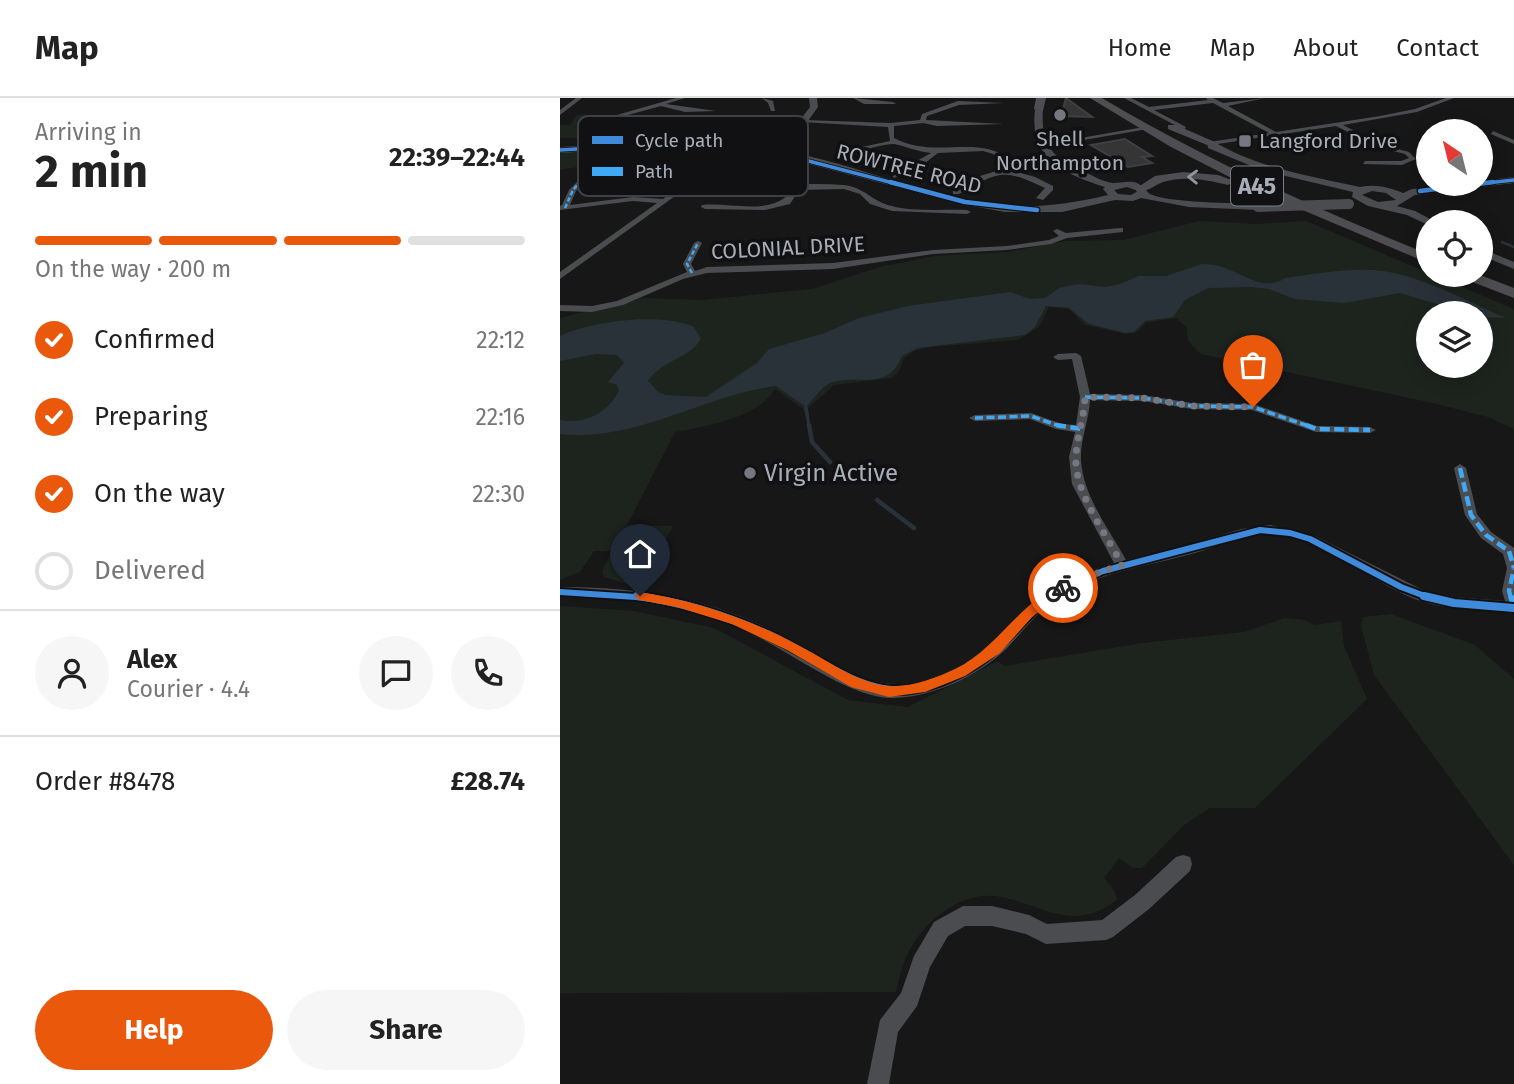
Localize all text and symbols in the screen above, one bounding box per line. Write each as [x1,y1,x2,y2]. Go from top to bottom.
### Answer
text: Map [35,28,99,68]
text: Home [1108,34,1172,62]
text: Map [1210,34,1256,62]
text: About [1294,34,1358,62]
text: Contact [1396,34,1479,62]
marker: Shell Northampton [1052,107,1068,123]
legend [578,116,808,196]
text: Arriving in [35,118,142,146]
north arrow [1416,119,1493,196]
map controls [1416,119,1493,378]
place label: Shell Northampton [996,126,1124,176]
place label: Langford Drive [1259,128,1398,154]
text: Cycle path [635,129,723,152]
marker: Langford Drive [1237,133,1253,149]
street label: ROWTREE ROAD [834,138,984,200]
text: 22:39–22:44 [389,142,525,173]
text: 2 min [35,144,148,199]
text: Path [635,160,673,183]
road number: A45 [1231,166,1283,206]
one-way arrow [1187,169,1198,185]
button: locate [1416,210,1493,287]
street label: COLONIAL DRIVE [710,231,866,265]
text: On the way · 200 m [35,255,231,283]
button: layers [1416,301,1493,378]
icon: check [35,321,73,359]
text: Confirmed [94,324,215,355]
text: 22:12 [476,326,525,354]
pin [1223,335,1283,407]
icon: bag [1234,346,1272,384]
icon: check [35,398,73,436]
text: Preparing [94,401,207,432]
text: 22:16 [475,403,525,431]
place label: Virgin Active [764,459,898,487]
marker: Virgin Active [742,465,758,481]
icon: check [35,475,73,513]
text: On the way [94,478,225,509]
text: 22:30 [472,480,525,508]
pin [610,524,670,596]
icon: home [621,535,659,573]
courier [1028,553,1098,623]
text: Delivered [94,555,206,586]
icon: bike [1044,569,1082,607]
button: person [35,636,109,710]
button: chat [359,636,433,710]
button: phone [451,636,525,710]
text: Alex [127,644,177,675]
text: Courier · 4.4 [127,675,250,703]
text: Order #8478 [35,766,175,797]
text: £28.74 [450,766,525,797]
button: Help [35,990,273,1070]
button: Share [287,990,525,1070]

